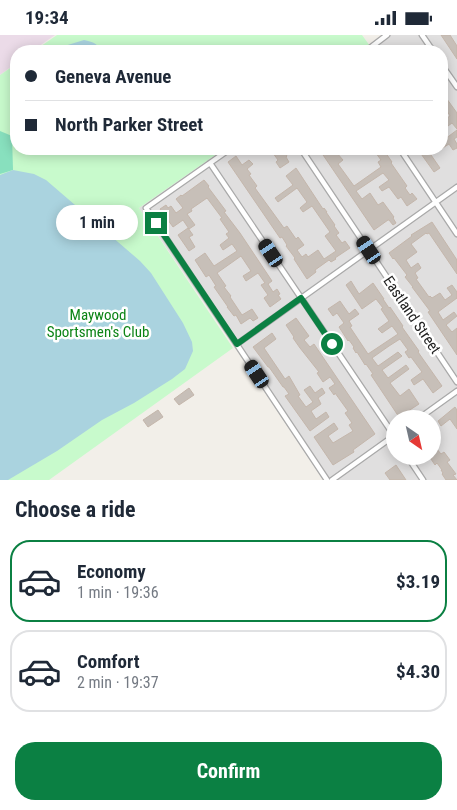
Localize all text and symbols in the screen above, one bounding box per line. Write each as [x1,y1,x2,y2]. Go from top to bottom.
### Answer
text: 19:34 [25,6,69,29]
text: Geneva Avenue [55,65,171,88]
text: North Parker Street [55,113,203,136]
callout: 1 min [56,205,138,241]
route end [145,212,167,234]
text: 1 min [79,213,115,232]
car [354,233,383,267]
car [256,236,285,270]
street label: Eastland Street [379,273,445,357]
park label: Maywood Sportsmen's Club [47,306,149,341]
route start [321,333,343,355]
car [242,357,271,391]
north arrow [386,410,441,465]
map controls [386,410,441,465]
text: Choose a ride [15,497,136,522]
icon: car [17,559,62,604]
text: Economy [77,560,146,583]
text: $3.19 [396,570,440,593]
text: 1 min · 19:36 [77,583,159,602]
icon: car [17,649,62,694]
text: Comfort [77,650,140,673]
text: $4.30 [396,660,440,683]
text: 2 min · 19:37 [77,673,159,692]
button: Confirm [15,742,442,800]

